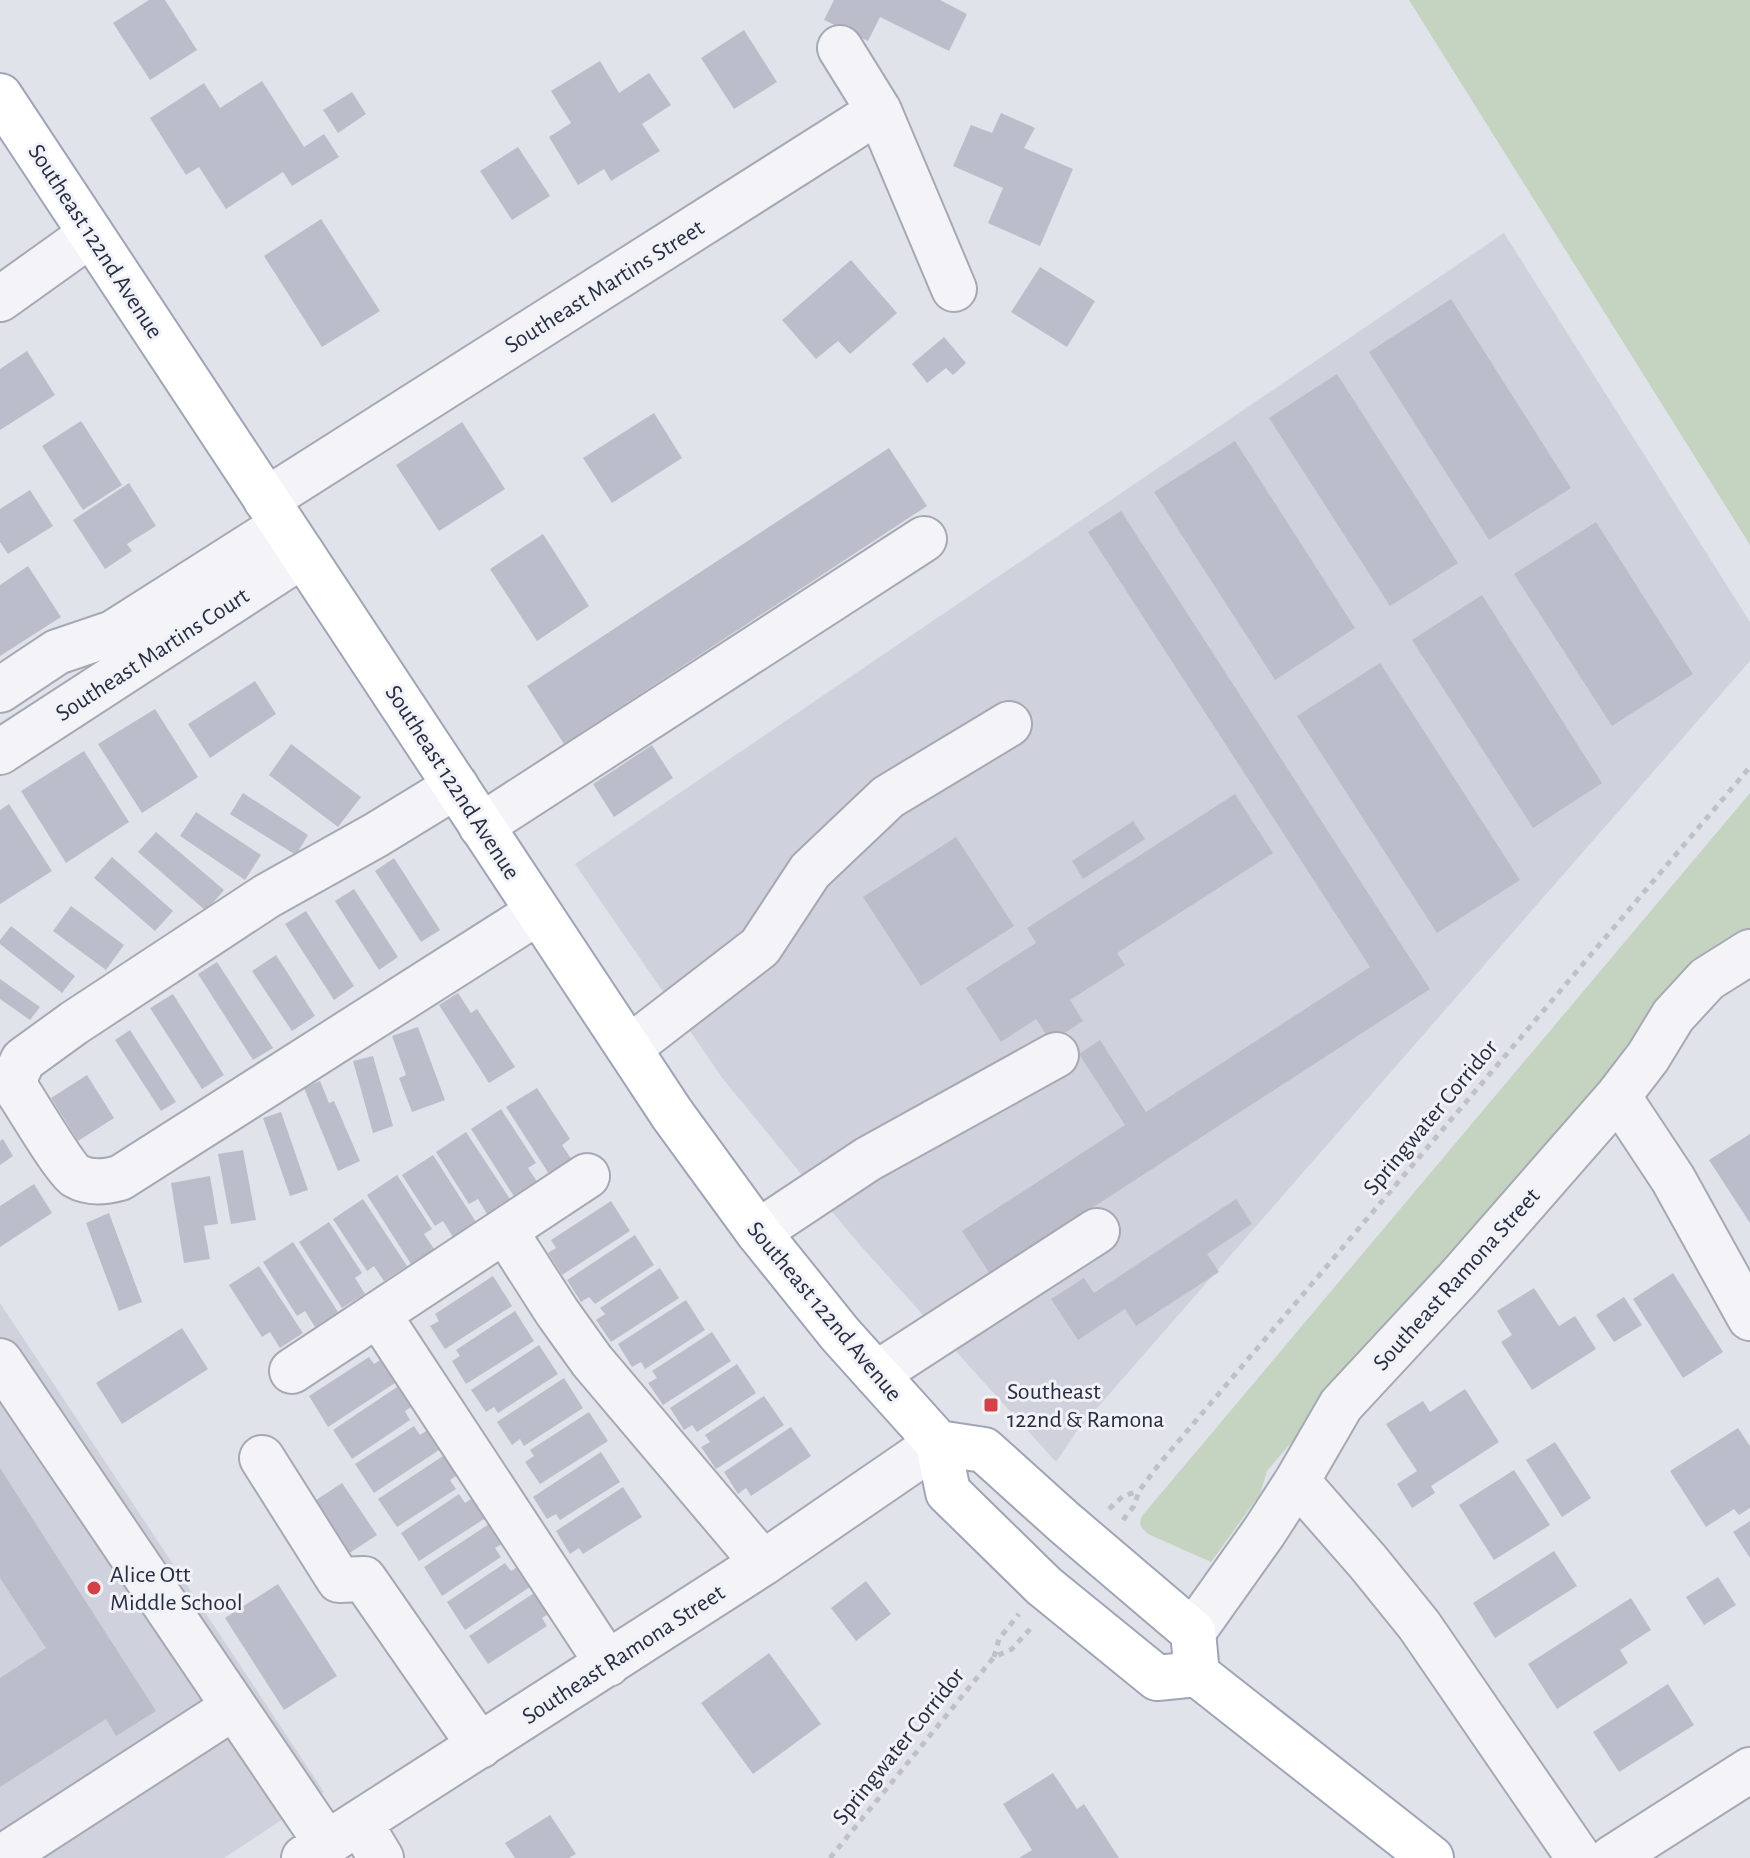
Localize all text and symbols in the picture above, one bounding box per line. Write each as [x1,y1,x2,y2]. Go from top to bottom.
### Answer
street label: Southeast 122nd Avenue [23,140,167,343]
street label: Southeast Martins Street [501,216,709,358]
street label: Southeast Martins Court [52,583,254,726]
street label: Southeast 122nd Avenue [380,681,524,884]
street label: Springwater Corridor [1359,1035,1503,1200]
street label: Southeast Ramona Street [1369,1184,1545,1375]
street label: Southeast 122nd Avenue [742,1217,906,1406]
place label: Southeast 122nd & Ramona [1007,1380,1164,1432]
marker: Southeast 122nd & Ramona [982,1396,1000,1414]
place label: Alice Ott Middle School [110,1563,243,1615]
marker: Alice Ott Middle School [85,1579,103,1597]
street label: Southeast Ramona Street [518,1580,729,1729]
street label: Springwater Corridor [828,1663,969,1830]

